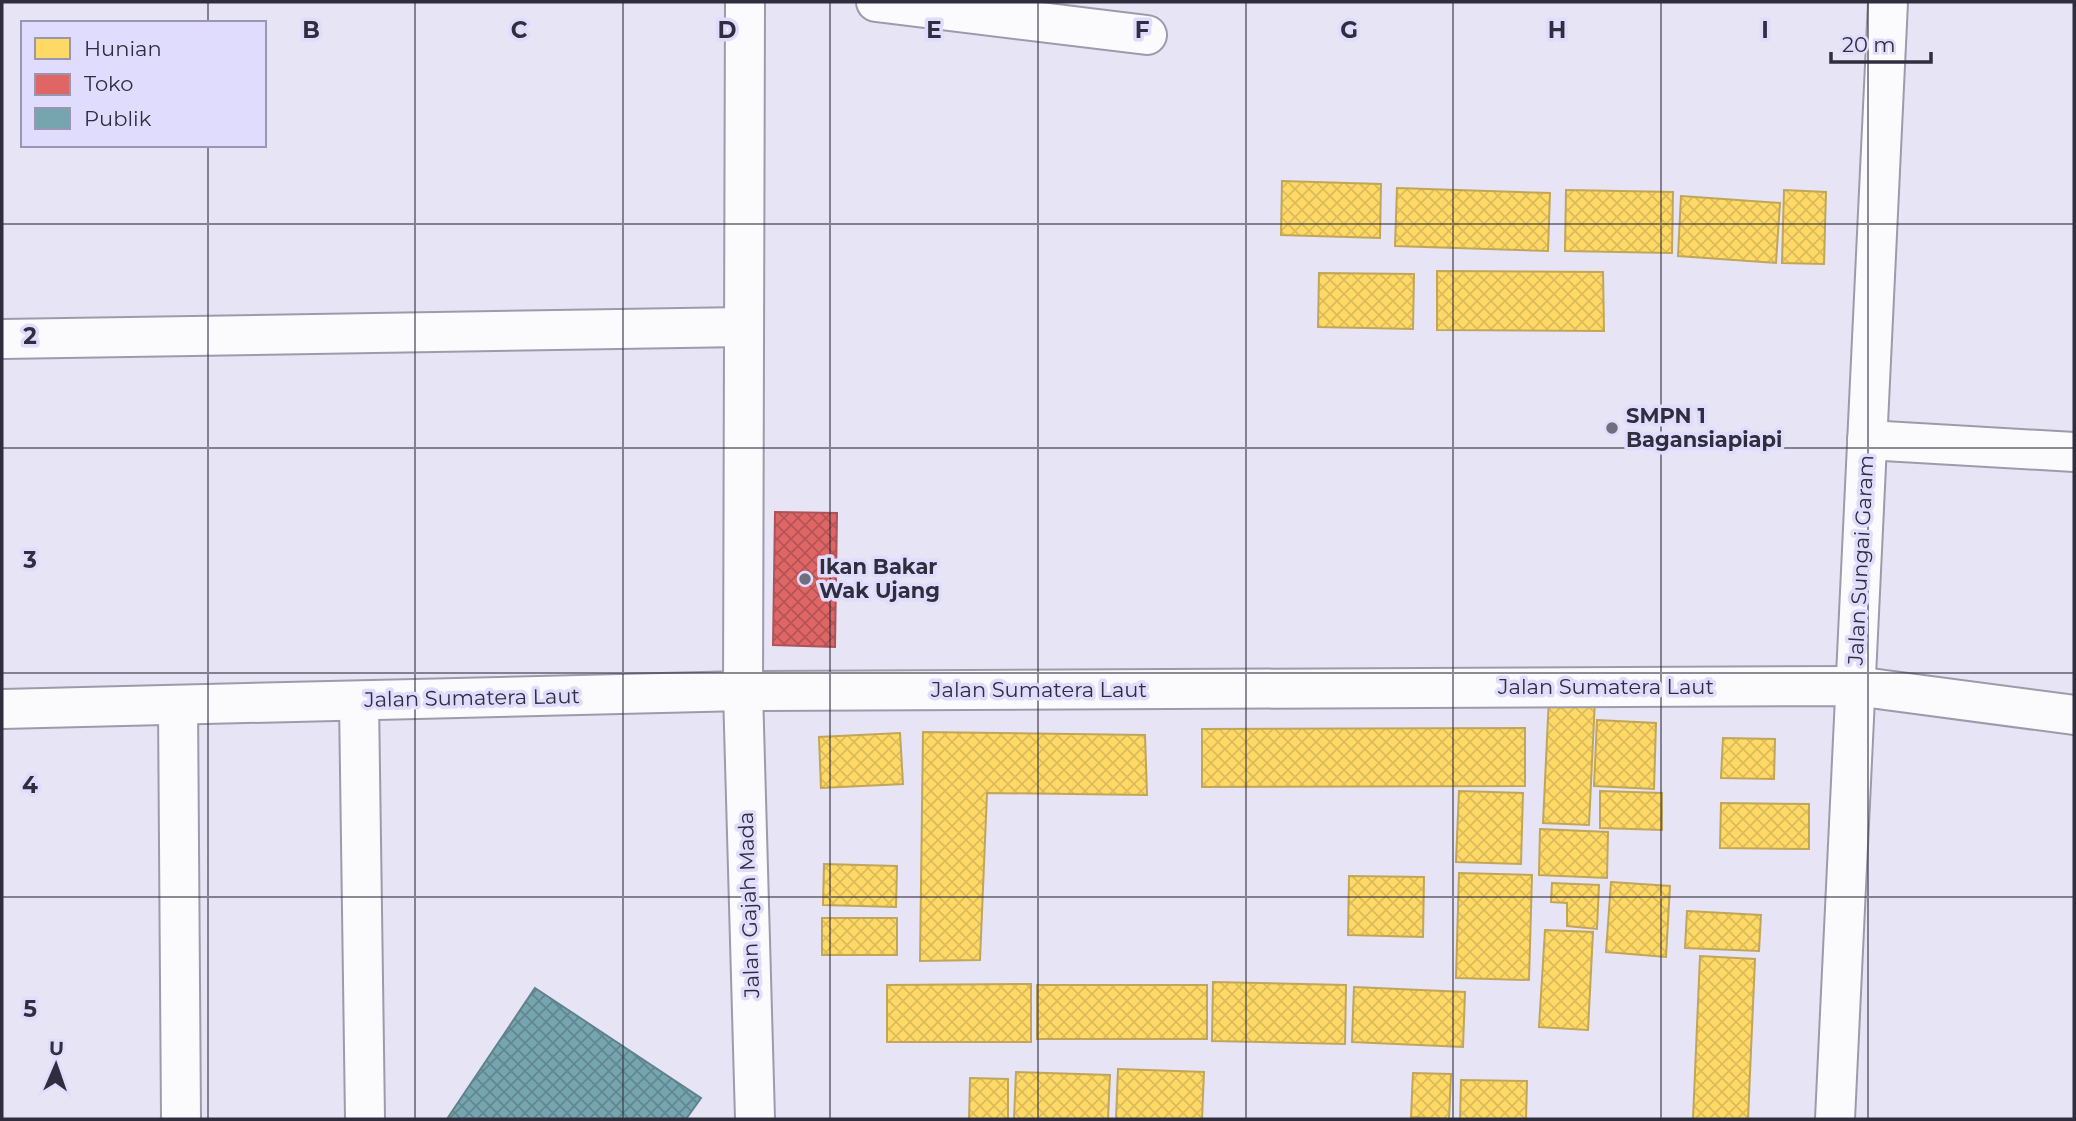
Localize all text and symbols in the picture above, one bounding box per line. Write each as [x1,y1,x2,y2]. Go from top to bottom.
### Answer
text: B [302,16,320,44]
text: C [511,16,528,44]
text: D [718,16,737,44]
text: E [926,16,942,44]
text: F [1135,16,1150,44]
text: G [1340,16,1358,44]
text: H [1548,16,1566,44]
text: I [1761,16,1769,44]
legend [21,21,266,147]
scale bar [1831,21,1931,65]
text: 20 m [1842,32,1896,57]
text: Hunian [84,36,162,61]
text: Toko [84,71,133,96]
text: Publik [84,106,152,131]
text: 2 [23,322,37,350]
place label: SMPN 1 Bagansiapiapi [1626,403,1782,452]
marker: SMPN 1 Bagansiapiapi [1604,420,1620,436]
street label: Jalan Sungai Garam [1842,454,1878,667]
text: 3 [22,546,37,574]
place label: Ikan Bakar Wak Ujang [819,554,940,603]
marker: Ikan Bakar Wak Ujang [797,571,813,587]
street label: Jalan Sumatera Laut [1497,674,1714,699]
street label: Jalan Sumatera Laut [930,677,1147,702]
street label: Jalan Sumatera Laut [363,683,580,712]
text: 4 [22,771,38,799]
street label: Jalan Gajah Mada [733,812,764,999]
text: 5 [23,995,37,1023]
north arrow [21,1030,91,1100]
text: U [49,1037,64,1060]

